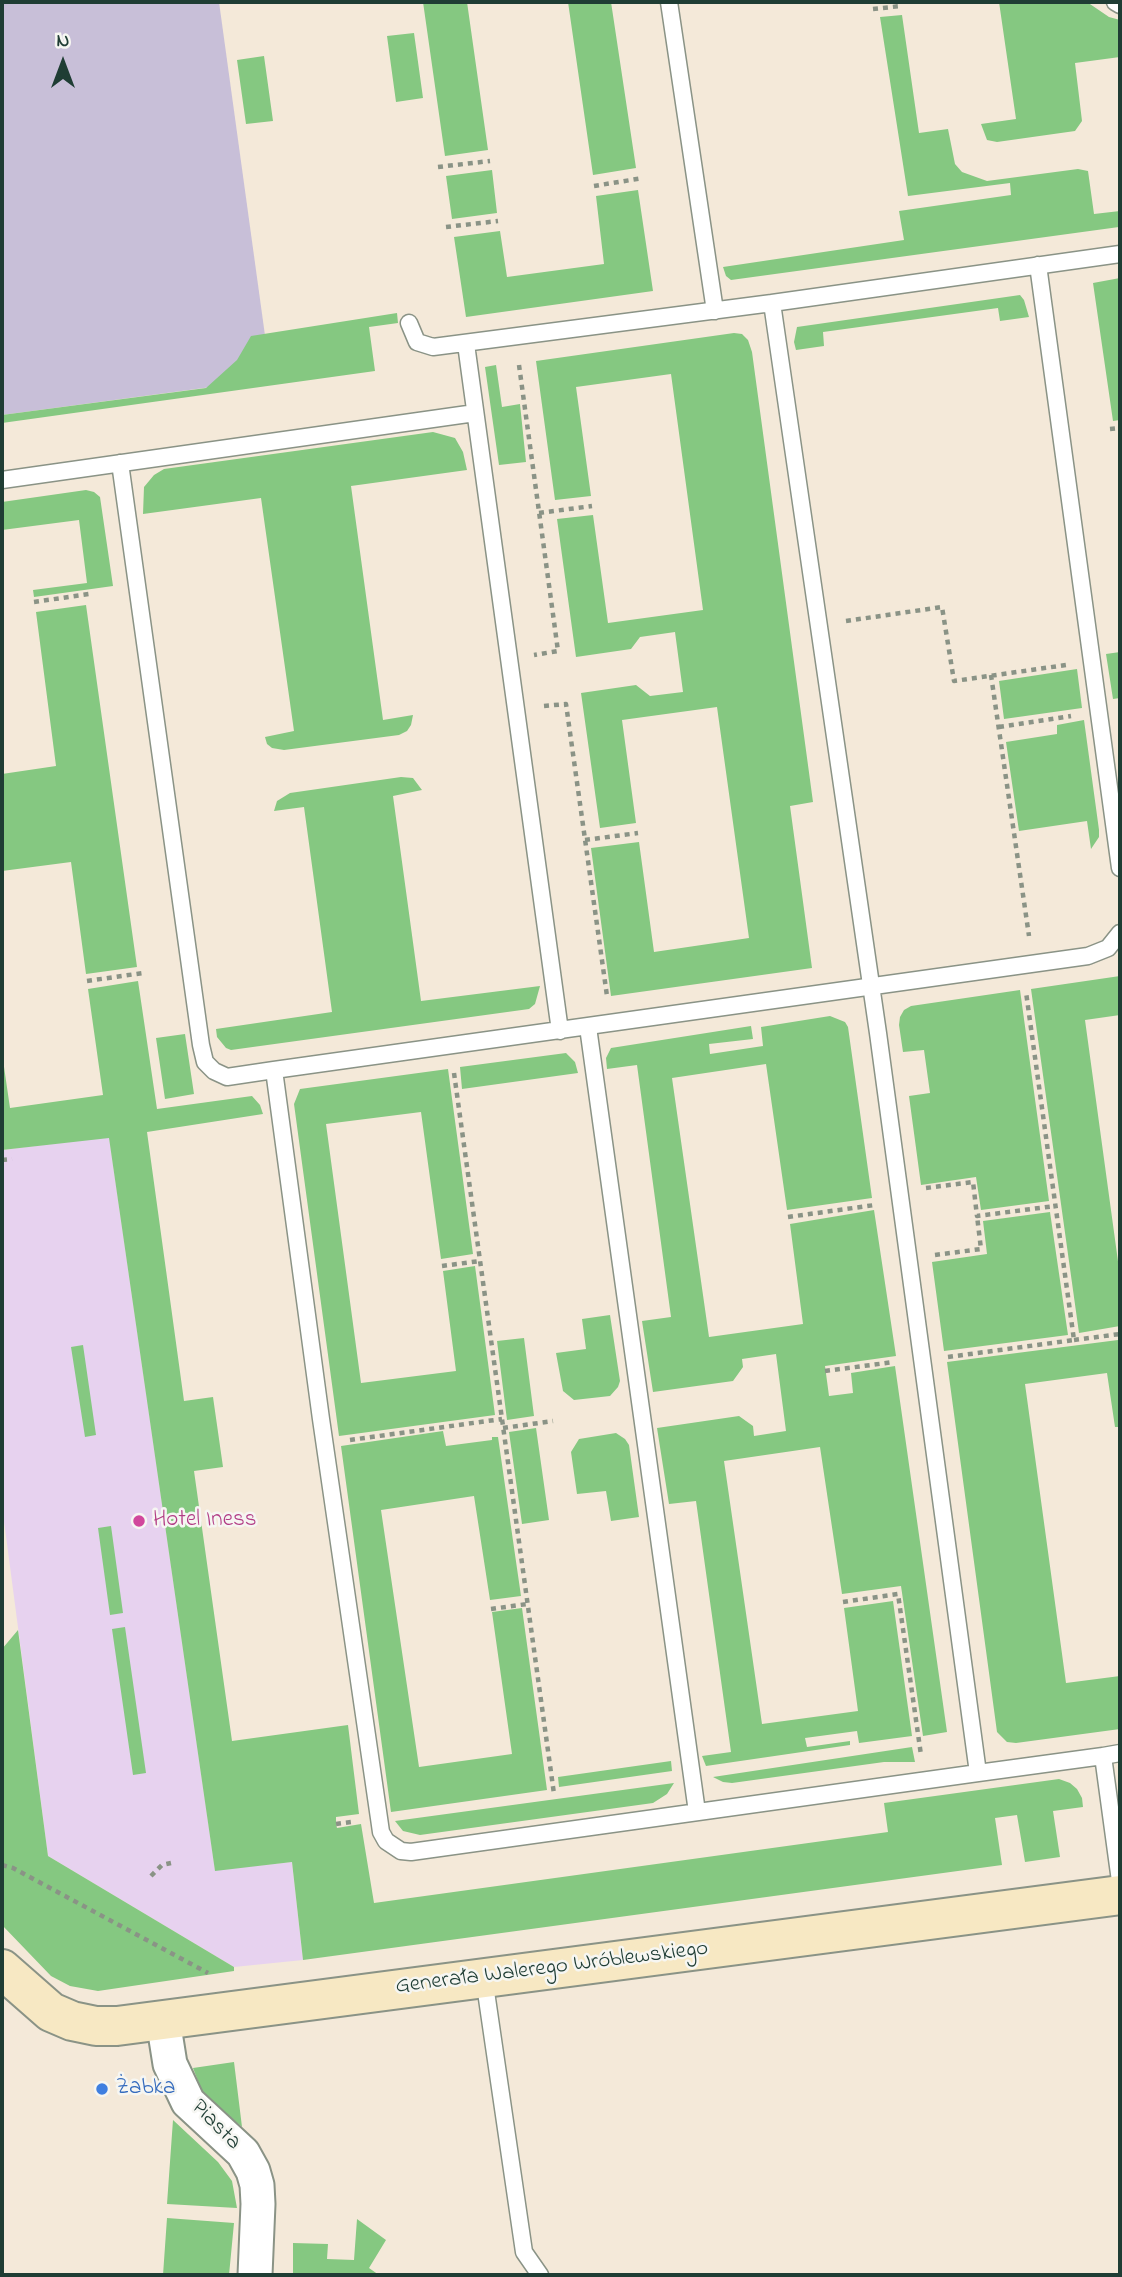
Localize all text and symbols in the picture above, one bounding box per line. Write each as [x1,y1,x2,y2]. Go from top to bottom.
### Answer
north arrow [28,28,98,98]
text: N [57,28,69,55]
place label: Hotel Iness [153,1507,256,1535]
marker: Hotel Iness [131,1513,147,1529]
street label: Generała Walerego Wróblewskiego [394,1936,710,2002]
place label: Żabka [116,2075,175,2103]
marker: Żabka [94,2081,110,2097]
street label: Piasta [184,2095,246,2157]

